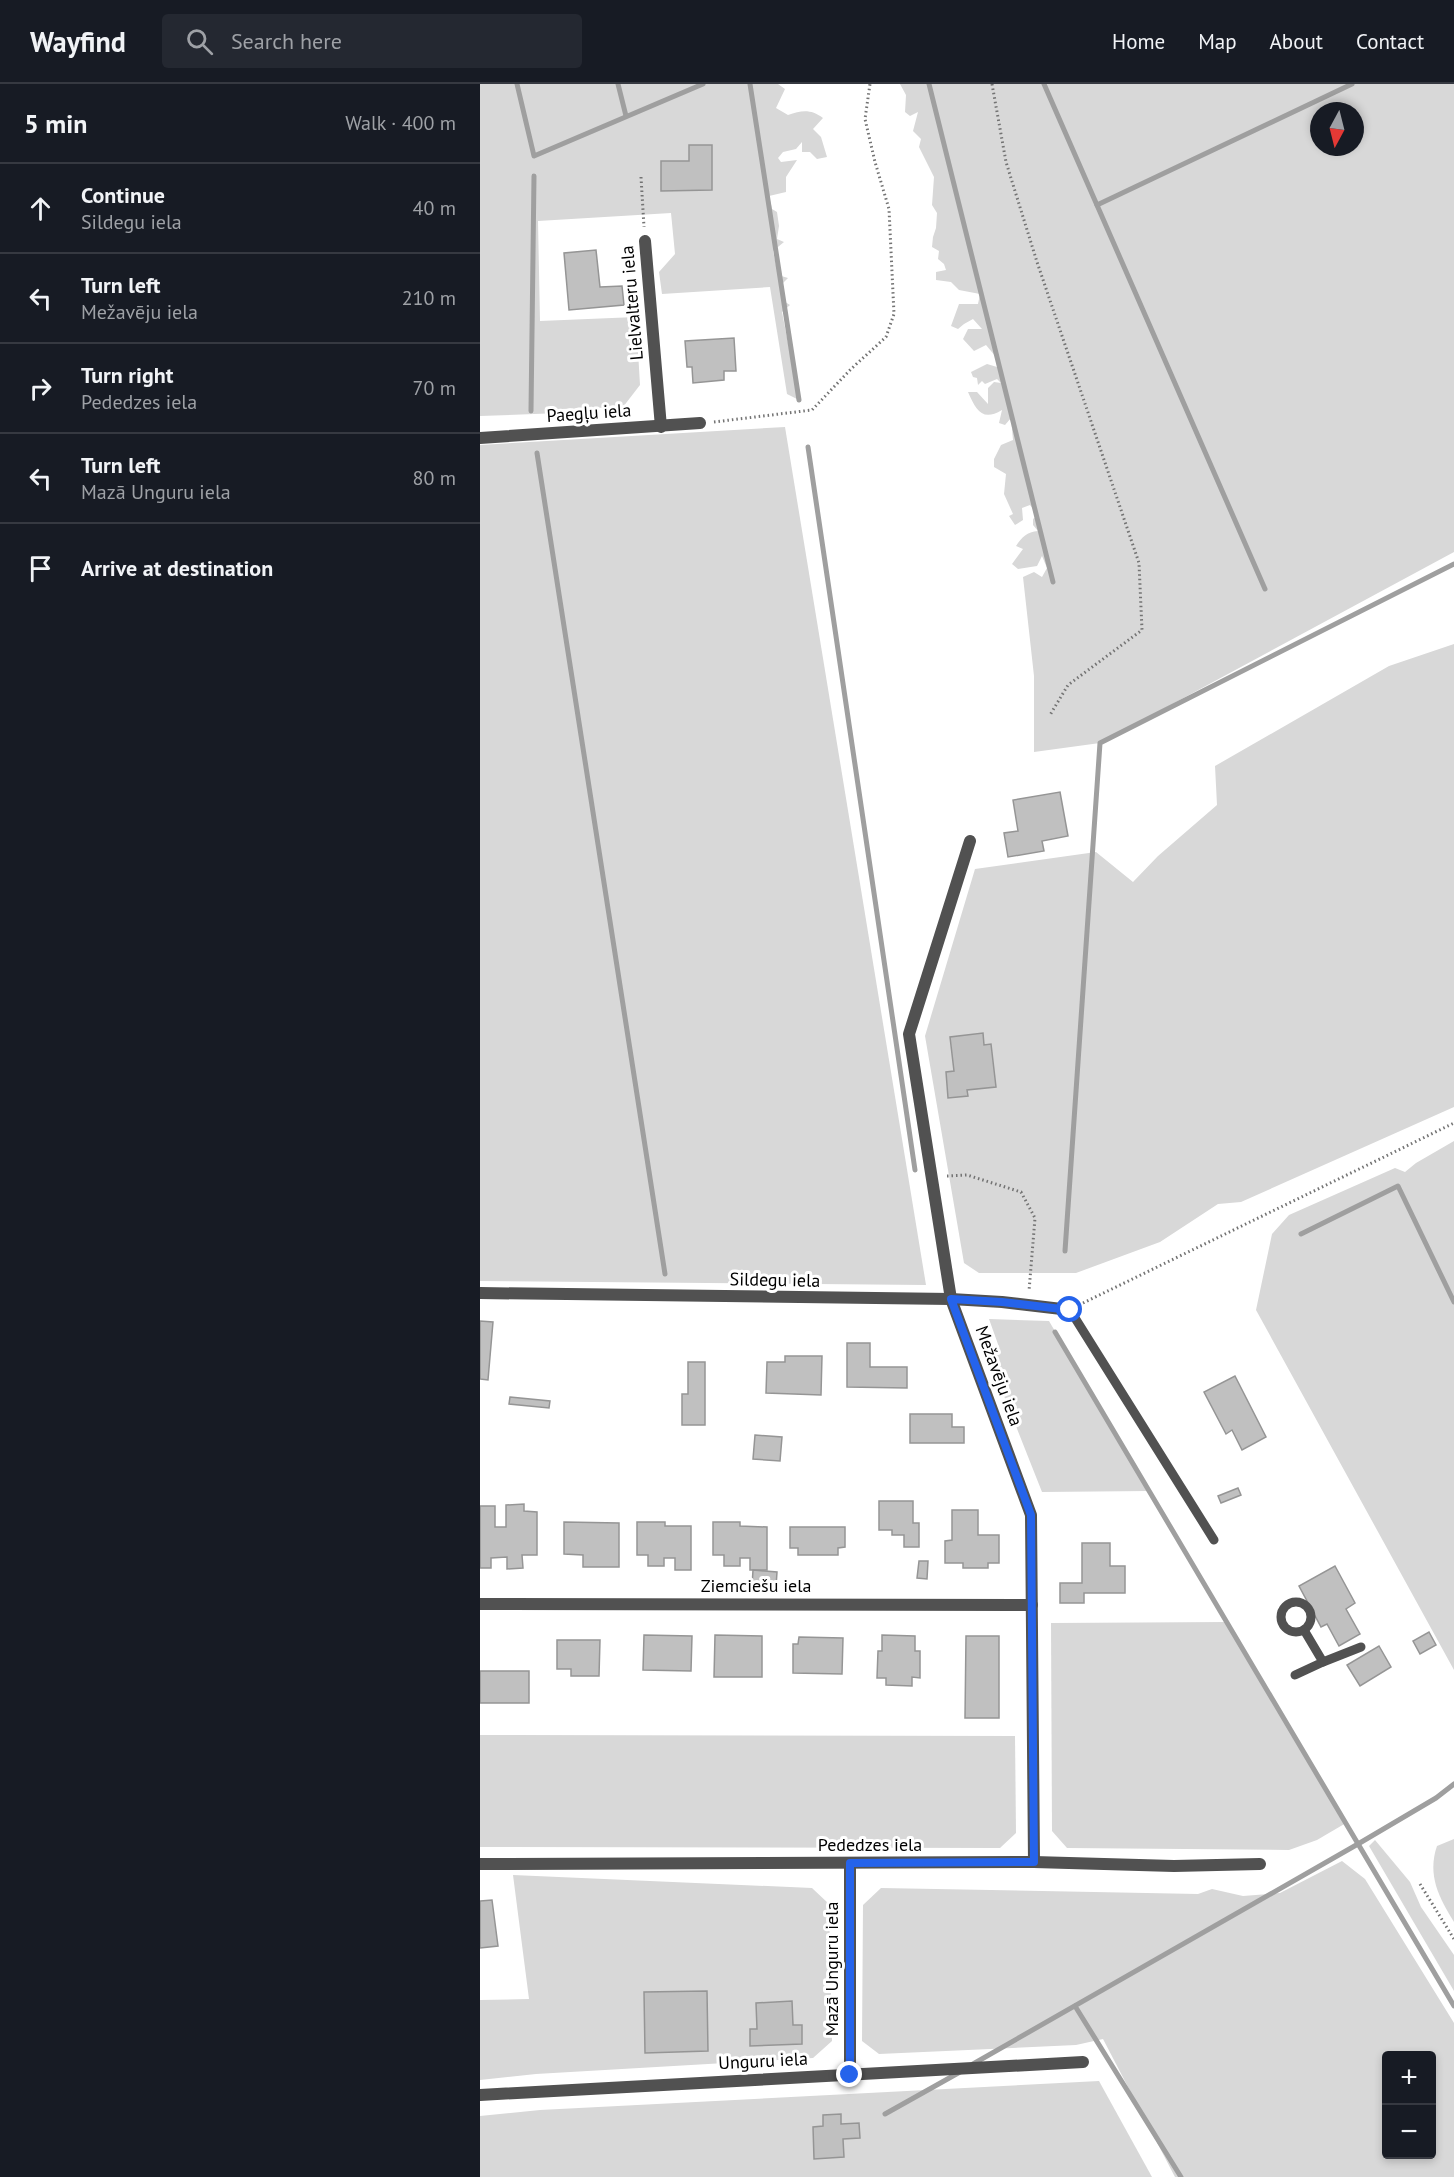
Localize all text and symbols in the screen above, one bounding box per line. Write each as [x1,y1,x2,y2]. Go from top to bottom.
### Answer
search box [162,14,582,68]
text: Wayfind [30,23,126,60]
icon: search [183,25,216,58]
text: Search here [231,27,342,55]
text: Home [1112,28,1165,55]
text: Map [1198,28,1237,55]
text: About [1270,28,1323,55]
text: Contact [1356,28,1424,55]
north arrow [1310,102,1364,156]
text: 5 min [24,107,87,140]
text: Walk · 400 m [345,110,456,136]
text: Continue [81,181,165,209]
icon: ahead [24,192,57,225]
text: 40 m [413,195,456,221]
text: Sildegu iela [81,209,182,235]
street label: Lielvalteru iela [615,245,648,361]
text: Turn left [81,271,161,299]
icon: left [24,282,57,315]
text: 210 m [402,285,456,311]
text: Mežavēju iela [81,299,198,325]
text: Turn right [81,361,173,389]
icon: right [24,372,57,405]
text: 70 m [413,375,456,401]
text: Pededzes iela [81,389,197,415]
street label: Paegļu iela [546,398,632,427]
text: Turn left [81,451,161,479]
icon: left [24,462,57,495]
text: 80 m [413,465,456,491]
text: Mazā Unguru iela [81,479,231,505]
icon: arrive [24,552,57,585]
text: Arrive at destination [81,554,273,582]
street label: Sildegu iela [730,1267,820,1292]
route start [1056,1296,1082,1322]
street label: Mežavēju iela [971,1322,1028,1429]
street label: Ziemciešu iela [701,1574,811,1597]
street label: Pededzes iela [818,1833,922,1856]
street label: Mazā Unguru iela [820,1902,843,2036]
street label: Unguru iela [718,2047,808,2074]
map controls [1382,2051,1436,2159]
button: + [1382,2051,1436,2105]
route end [836,2061,862,2087]
button: − [1382,2105,1436,2159]

